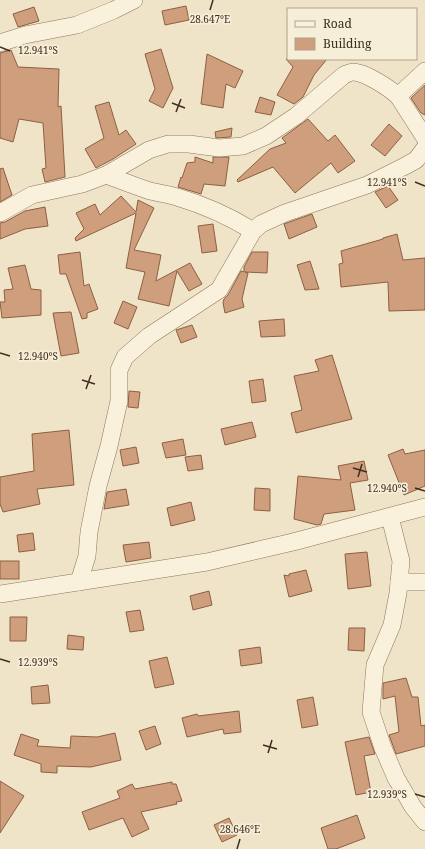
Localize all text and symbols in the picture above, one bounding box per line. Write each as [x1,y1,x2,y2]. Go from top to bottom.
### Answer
legend [287,8,417,60]
text: 28.647°E [190,12,230,26]
text: Road [323,15,353,32]
text: Building [323,35,372,52]
text: 12.941°S [18,43,58,57]
text: 12.941°S [367,175,407,189]
text: 12.940°S [18,349,58,363]
text: 12.940°S [367,481,407,495]
text: 12.939°S [18,655,58,669]
text: 12.939°S [367,787,407,801]
text: 28.646°E [220,822,260,836]

